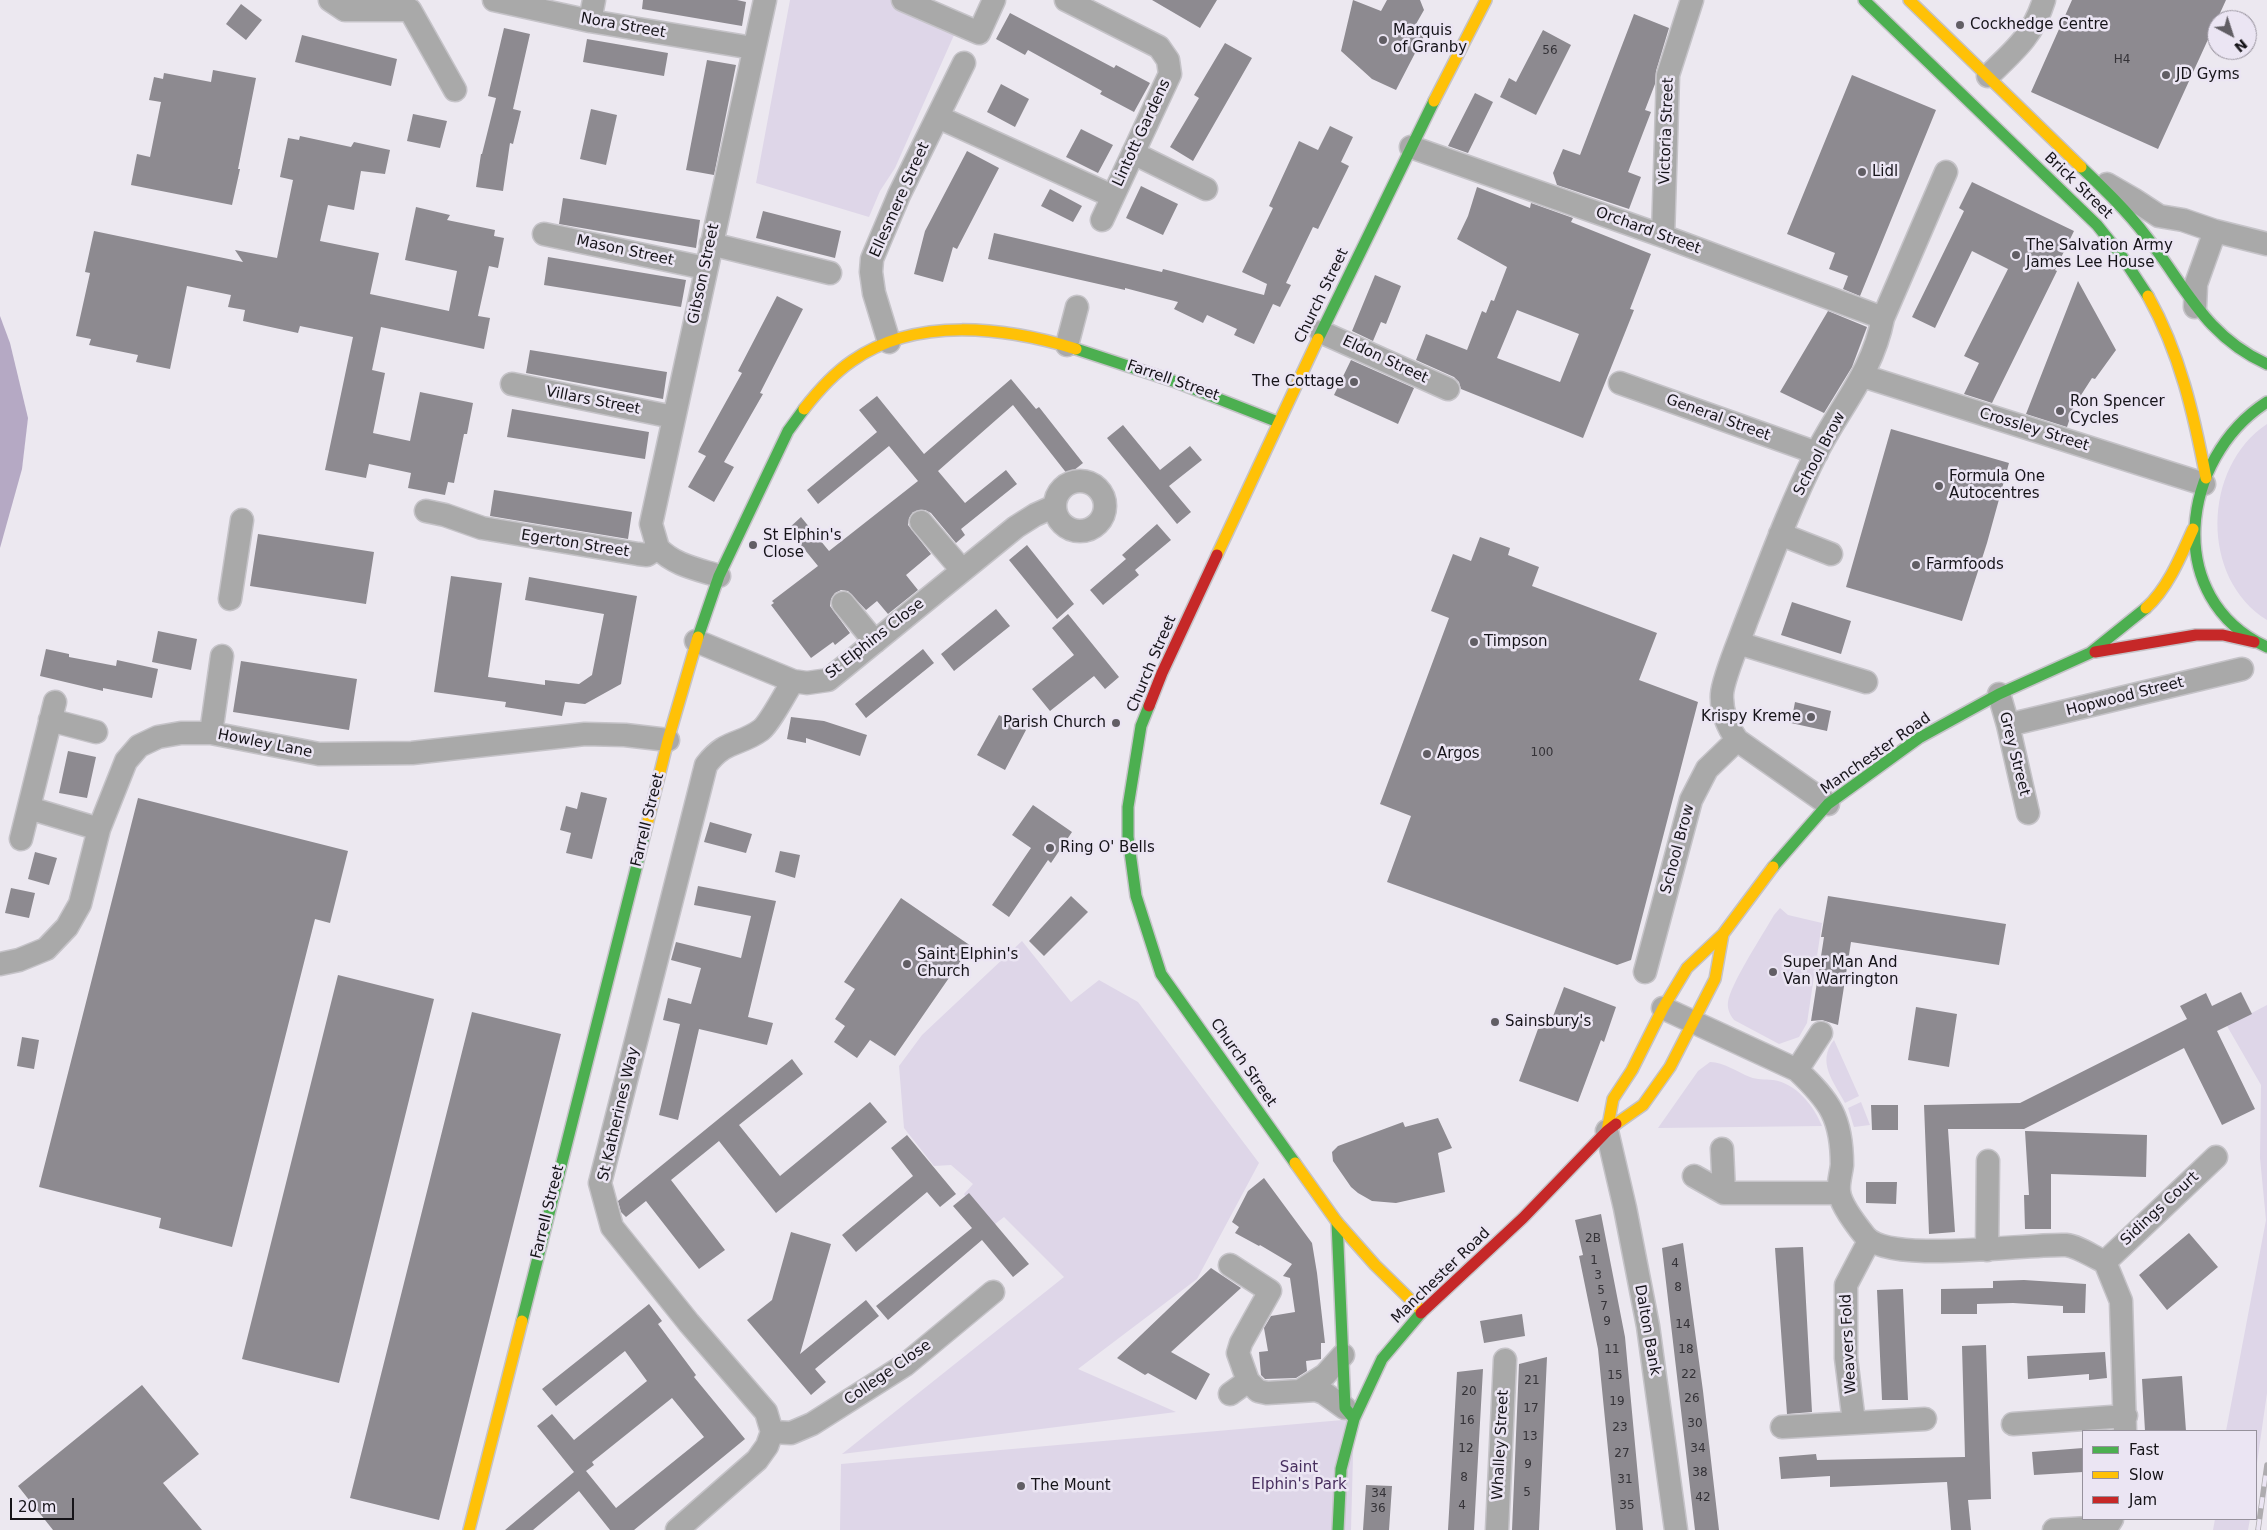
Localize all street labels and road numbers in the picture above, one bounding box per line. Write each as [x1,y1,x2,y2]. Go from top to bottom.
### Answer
street label: Nora Street [579,10,667,42]
street label: Lintott Gardens [1109,76,1175,190]
street label: Victoria Street [1656,77,1678,185]
street label: Ellesmere Street [867,140,933,260]
street label: Brick Street [2040,149,2116,223]
street label: Orchard Street [1593,204,1703,258]
street label: Gibson Street [685,222,723,326]
street label: Mason Street [575,232,675,270]
street label: Church Street [1291,246,1353,346]
street label: Eldon Street [1339,332,1431,388]
street label: Farrell Street [1125,357,1221,405]
street label: Villars Street [544,383,642,419]
street label: General Street [1663,391,1773,445]
street label: Crossley Street [1977,405,2091,455]
street label: School Brow [1790,409,1850,499]
street label: Egerton Street [520,527,630,561]
street label: St Elphins Close [822,595,928,683]
street label: Church Street [1124,613,1180,715]
street label: Hopwood Street [2064,674,2186,720]
street label: Manchester Road [1818,709,1934,799]
street label: Grey Street [1995,710,2033,798]
street label: Howley Lane [216,726,314,762]
street label: Farrell Street [628,771,668,869]
street label: School Brow [1657,802,1699,896]
street label: Church Street [1206,1015,1280,1111]
street label: St Katherines Way [595,1045,643,1183]
street label: Farrell Street [528,1163,568,1261]
street label: Sidings Court [2117,1168,2203,1250]
street label: Manchester Road [1388,1224,1494,1328]
street label: Dalton Bank [1630,1283,1664,1377]
street label: Weavers Fold [1837,1294,1861,1394]
street label: College Close [841,1336,935,1410]
street label: Whalley Street [1489,1389,1513,1501]

